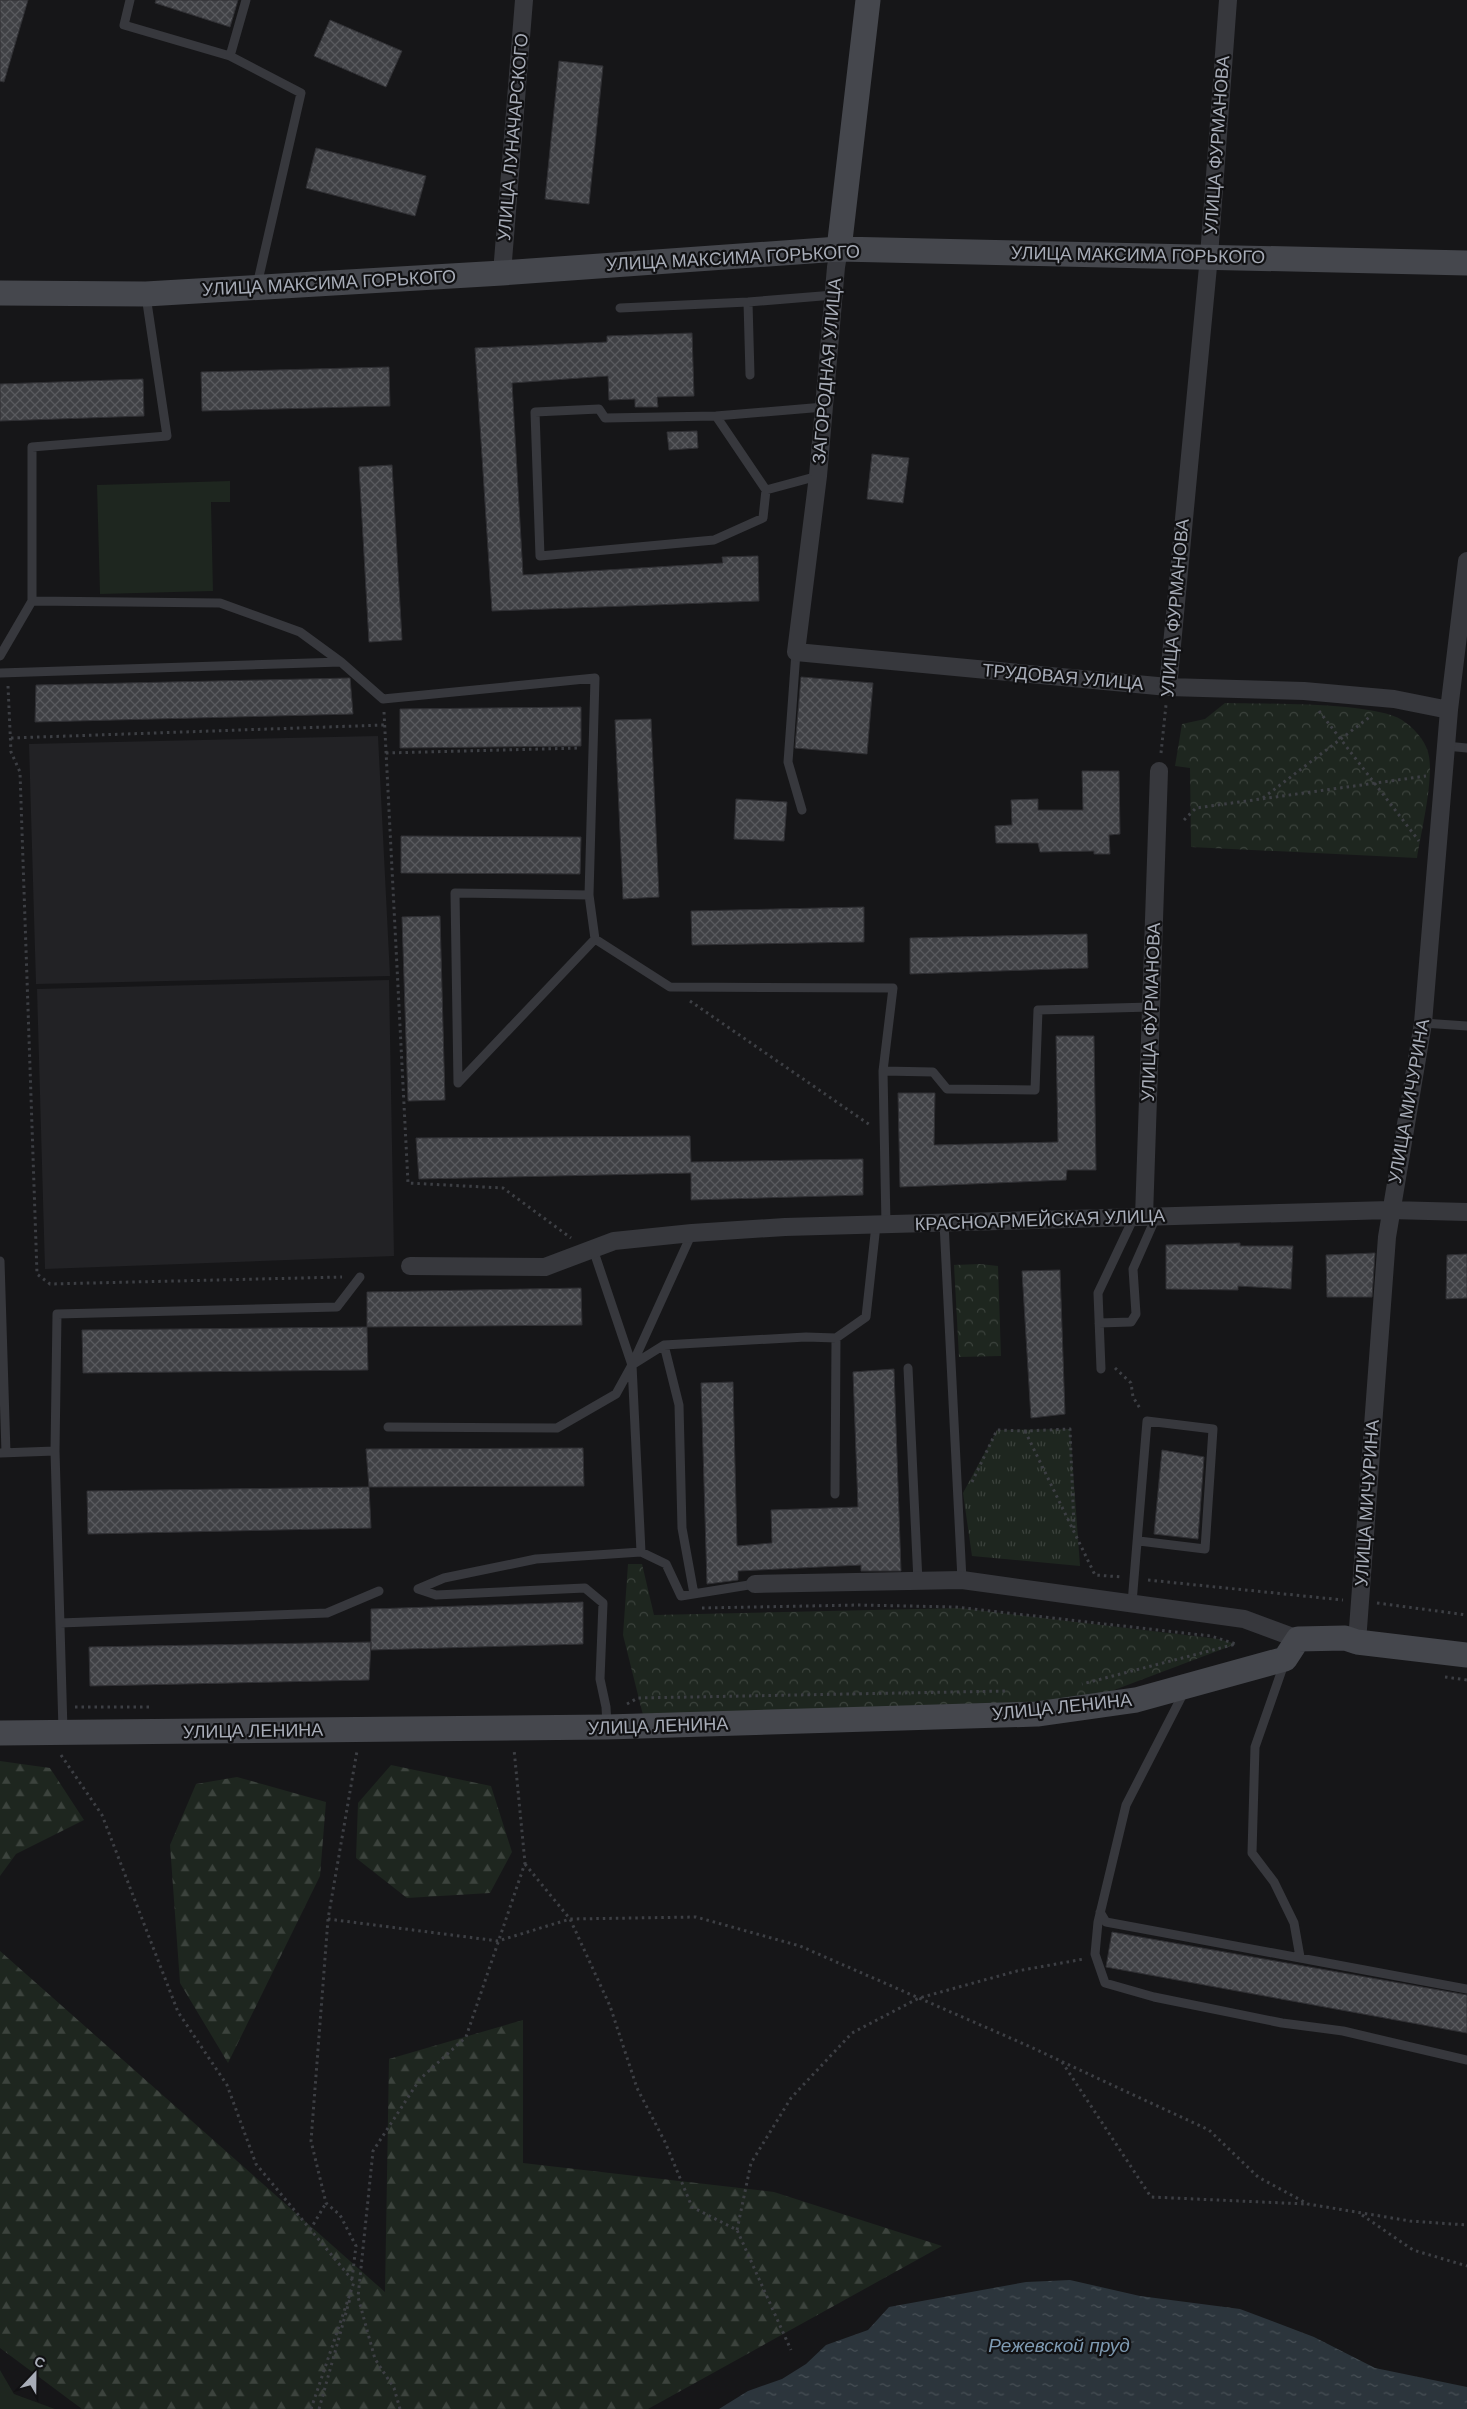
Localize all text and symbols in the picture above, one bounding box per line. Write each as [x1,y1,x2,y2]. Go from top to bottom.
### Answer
street label: УЛИЦА ЛУНАЧАРСКОГО [492,32,534,242]
street label: УЛИЦА ФУРМАНОВА [1199,55,1235,235]
street label: УЛИЦА МАКСИМА ГОРЬКОГО [605,239,861,277]
street label: УЛИЦА МАКСИМА ГОРЬКОГО [1011,241,1265,269]
street label: УЛИЦА МАКСИМА ГОРЬКОГО [201,264,457,302]
street label: ЗАГОРОДНАЯ УЛИЦА [807,277,847,465]
street label: УЛИЦА ФУРМАНОВА [1155,518,1195,698]
street label: ТРУДОВАЯ УЛИЦА [981,658,1145,696]
street label: УЛИЦА ФУРМАНОВА [1136,922,1166,1102]
street label: УЛИЦА МИЧУРИНА [1383,1017,1435,1185]
street label: КРАСНОАРМЕЙСКАЯ УЛИЦА [914,1204,1166,1236]
street label: УЛИЦА МИЧУРИНА [1349,1419,1385,1587]
street label: УЛИЦА ЛЕНИНА [991,1688,1133,1726]
street label: УЛИЦА ЛЕНИНА [587,1712,729,1740]
street label: УЛИЦА ЛЕНИНА [183,1718,323,1744]
water label: Режевской пруд [988,2333,1130,2358]
north arrow [10,2349,60,2399]
text: С [32,2352,48,2372]

